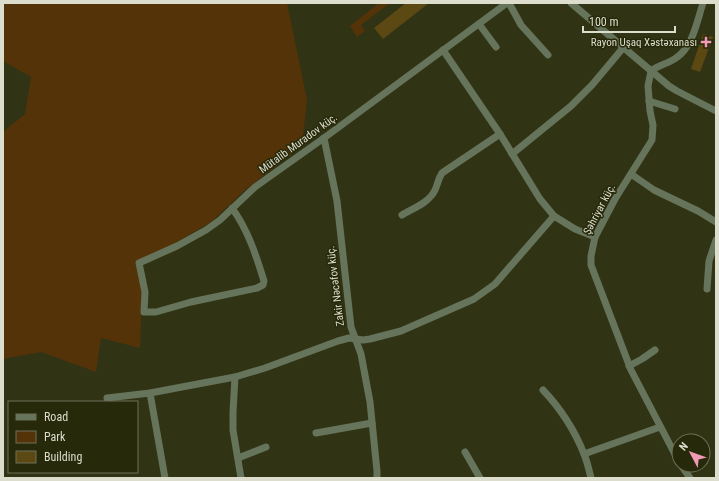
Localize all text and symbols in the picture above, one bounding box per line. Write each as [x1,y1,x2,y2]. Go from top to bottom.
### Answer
scale bar [583,8,675,34]
text: 100 m [589,15,619,29]
place label: Rayon Uşaq Xəstəxanası [591,36,697,49]
marker: Rayon Uşaq Xəstəxanası [700,36,712,48]
street label: Mütalib Muradov küç. [257,111,340,176]
street label: Şəhriyar küç. [581,181,618,237]
street label: Zakir Nəcəfov küç. [324,245,347,327]
legend [8,401,138,473]
text: Road [44,410,68,424]
text: Park [44,430,66,444]
north arrow [671,433,711,473]
text: N [677,440,691,454]
text: Building [44,450,82,464]

